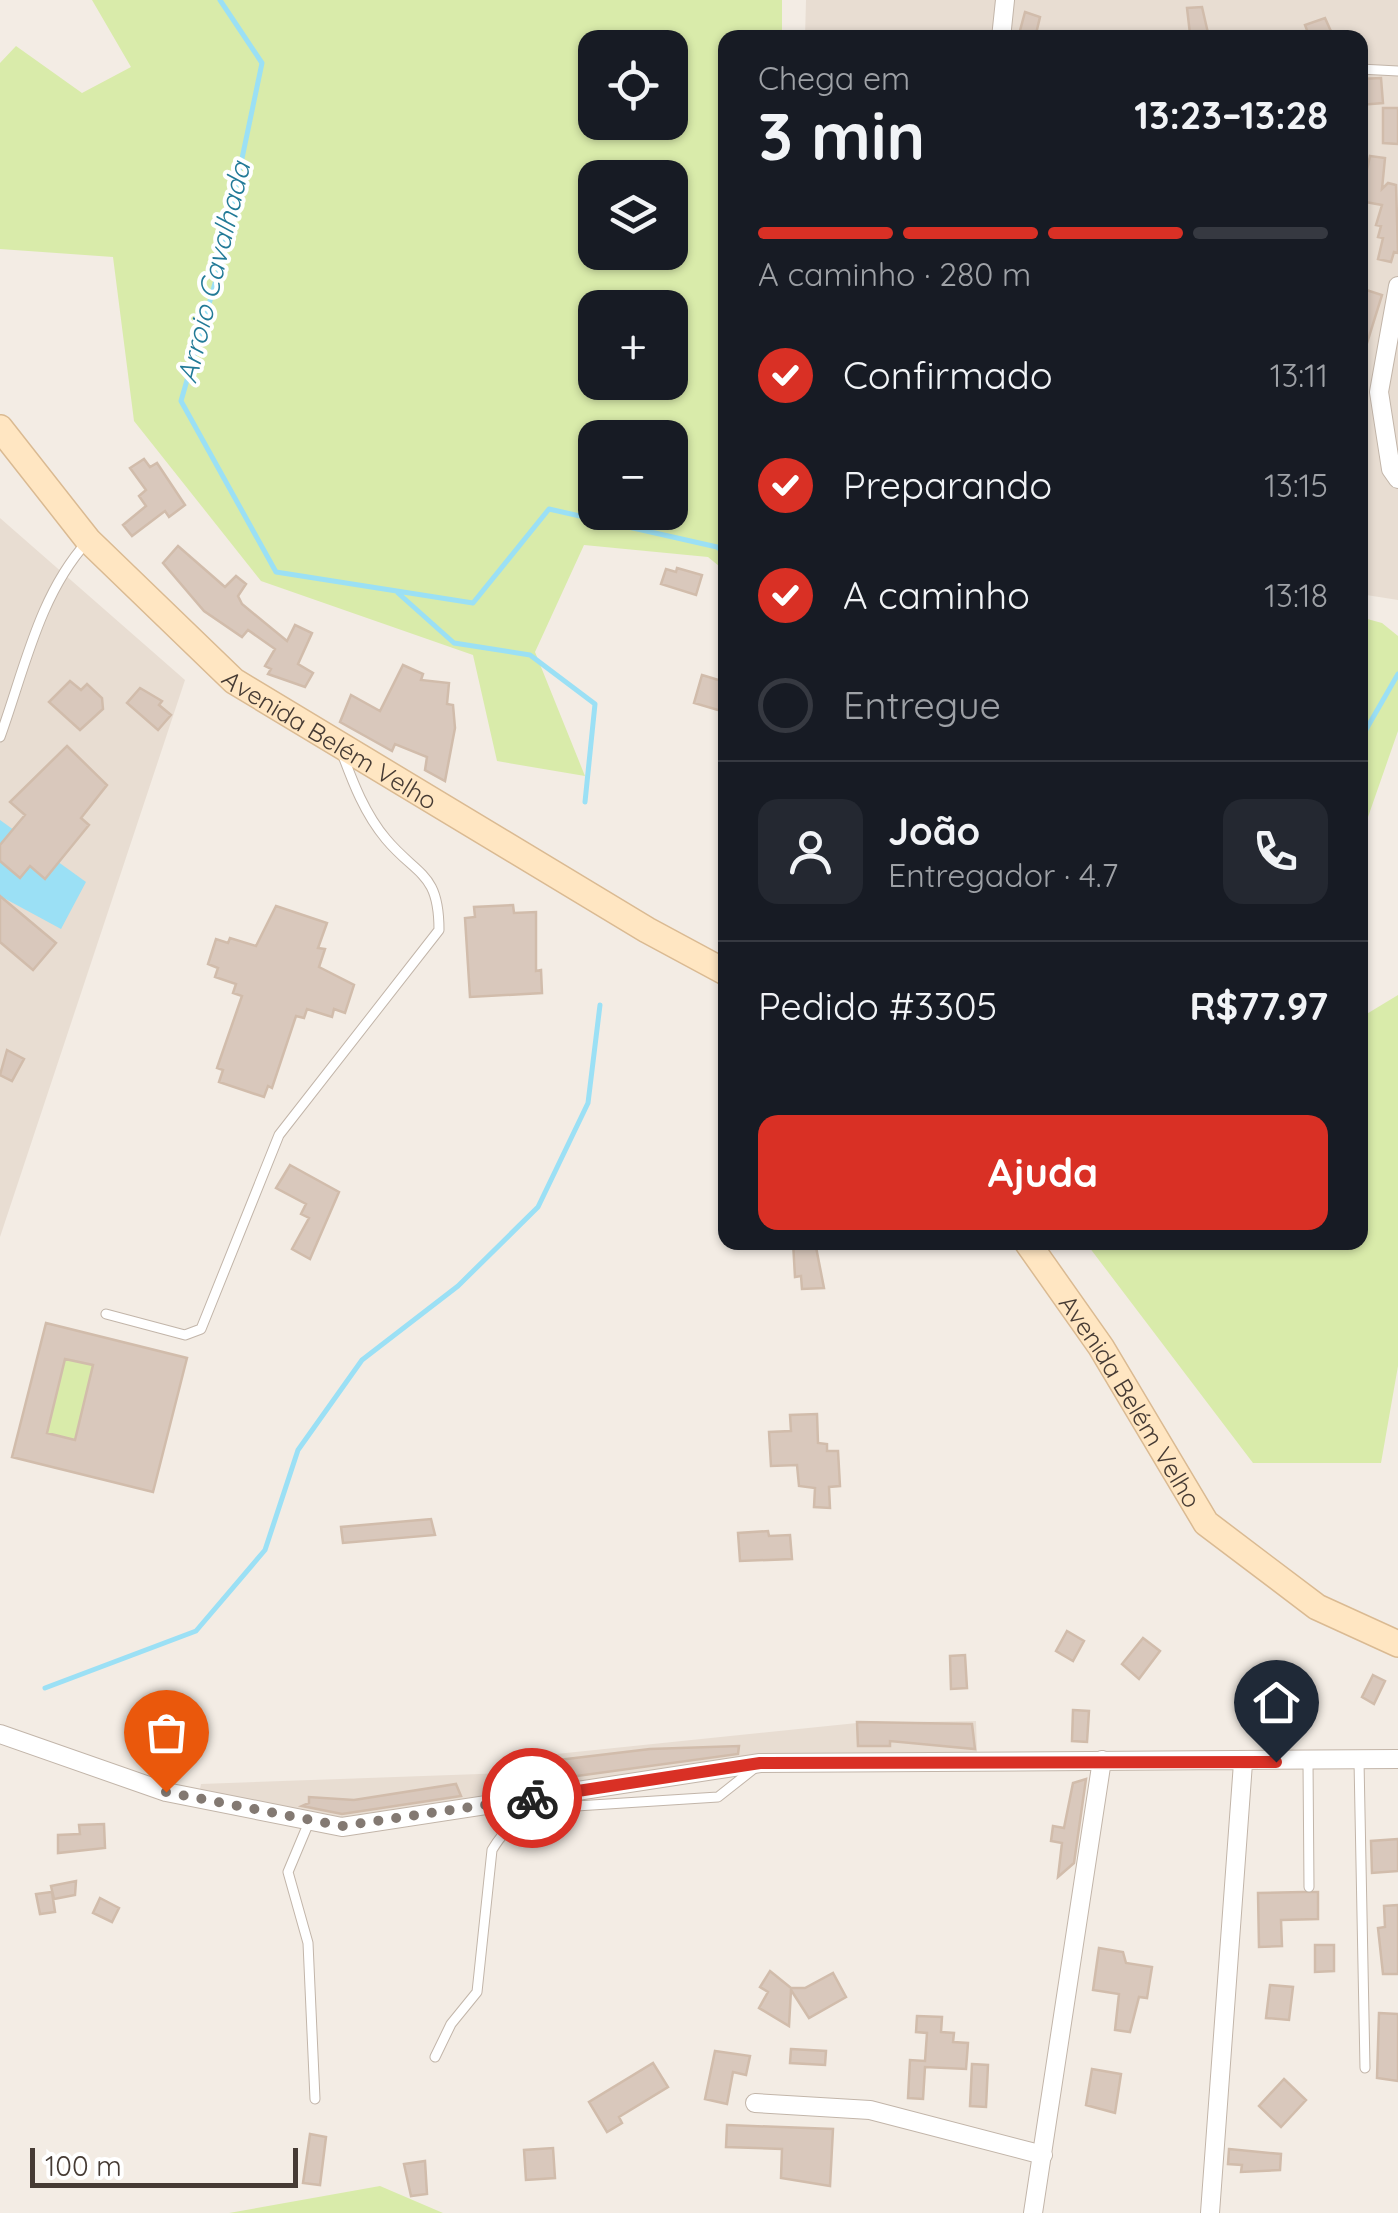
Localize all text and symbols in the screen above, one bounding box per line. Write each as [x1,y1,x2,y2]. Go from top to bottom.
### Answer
map controls [578,30,688,530]
button: locate [578,30,688,140]
text: Chega em [758,58,910,98]
text: 13:23–13:28 [1134,91,1328,139]
text: 3 min [758,95,925,176]
water label: Arroio Cavalhada [169,156,258,386]
button: layers [578,160,688,270]
text: A caminho · 280 m [758,254,1031,294]
button: + [578,290,688,400]
icon: check [758,348,813,403]
text: Confirmado [843,351,1053,399]
text: 13:11 [1270,355,1328,395]
button: − [578,420,688,530]
icon: check [758,458,813,513]
text: Preparando [843,461,1052,509]
text: 13:15 [1264,465,1328,505]
icon: check [758,568,813,623]
text: A caminho [843,571,1030,619]
text: 13:18 [1264,575,1328,615]
street label: Avenida Belém Velho [216,663,443,816]
text: Entregue [843,681,1001,729]
button: person [758,799,863,904]
button: phone [1223,799,1328,904]
text: João [888,807,980,855]
text: Entregador · 4.7 [888,855,1118,895]
text: Pedido #3305 [758,982,997,1030]
text: R$77.97 [1189,982,1328,1030]
button: Ajuda [758,1115,1328,1230]
street label: Avenida Belém Velho [1053,1288,1209,1513]
pin [1234,1660,1319,1763]
icon: home [1249,1675,1304,1730]
pin [124,1690,209,1793]
icon: bag [139,1705,194,1760]
courier [482,1748,582,1848]
icon: bike [505,1771,560,1826]
scale bar [30,2143,298,2188]
text: 100 m [45,2148,122,2183]

